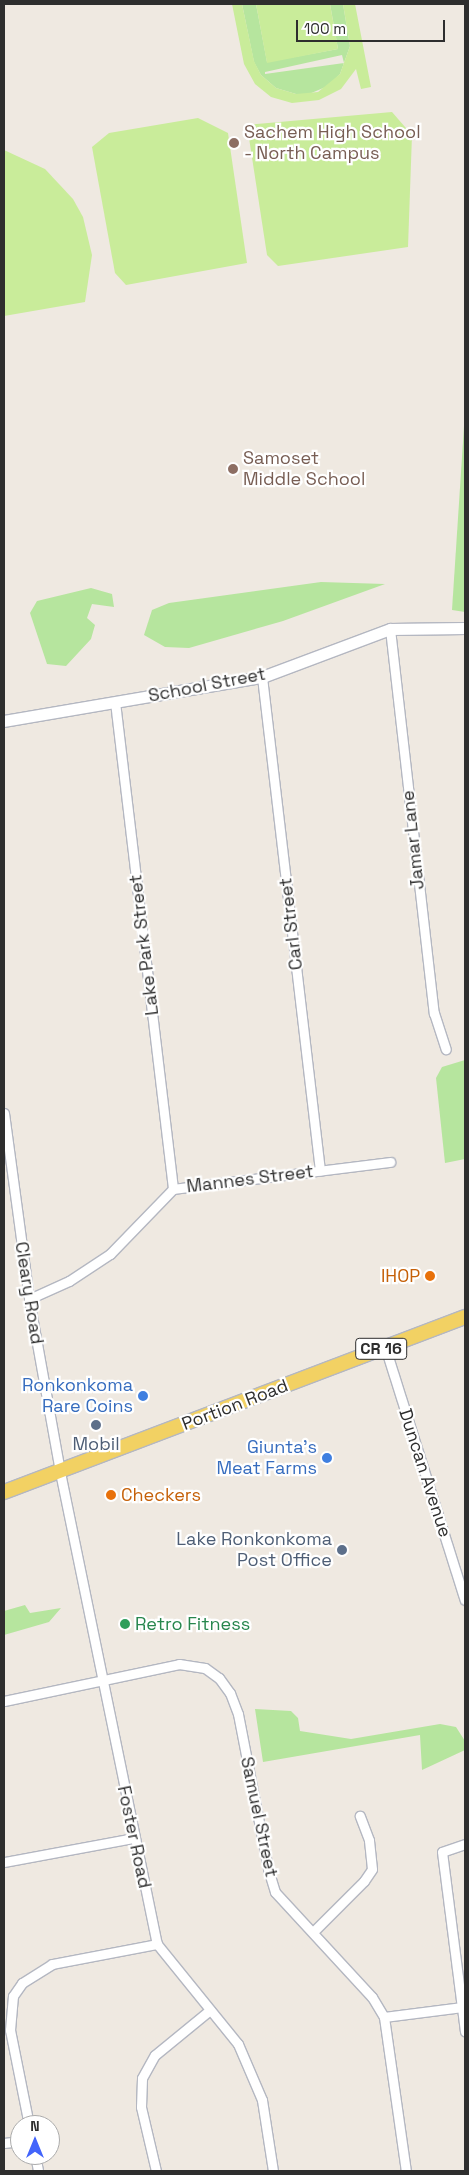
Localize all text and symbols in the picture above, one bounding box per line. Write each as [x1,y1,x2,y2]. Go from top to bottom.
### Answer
scale bar [299,10,448,42]
text: 100 m [304,19,346,38]
place label: Sachem High School - North Campus [244,122,421,164]
marker: Sachem High School - North Campus [228,137,240,149]
place label: Samoset Middle School [243,448,365,490]
marker: Samoset Middle School [227,463,239,475]
street label: School Street [146,663,268,707]
street label: Jamar Lane [397,789,429,891]
street label: Lake Park Street [125,873,163,1017]
street label: Carl Street [275,877,307,971]
street label: Mannes Street [185,1160,315,1198]
street label: Cleary Road [10,1240,48,1346]
place label: IHOP [381,1265,420,1287]
marker: IHOP [424,1270,436,1282]
road number: CR 16 [355,1336,407,1362]
place label: Ronkonkoma Rare Coins [22,1375,133,1418]
street label: Portion Road [179,1375,291,1435]
marker: Ronkonkoma Rare Coins [137,1390,149,1402]
street label: Duncan Avenue [394,1406,456,1540]
marker: Mobil [90,1419,102,1431]
place label: Mobil [72,1433,120,1455]
place label: Giunta's Meat Farms [216,1437,317,1480]
marker: Giunta's Meat Farms [321,1452,333,1464]
place label: Checkers [121,1484,201,1506]
marker: Checkers [105,1489,117,1501]
place label: Lake Ronkonkoma Post Office [176,1529,332,1572]
marker: Lake Ronkonkoma Post Office [336,1544,348,1556]
place label: Retro Fitness [135,1613,250,1635]
marker: Retro Fitness [119,1618,131,1630]
street label: Samuel Street [236,1755,282,1879]
street label: Foster Road [113,1784,155,1890]
north arrow [10,2115,60,2165]
text: N [30,2117,40,2135]

